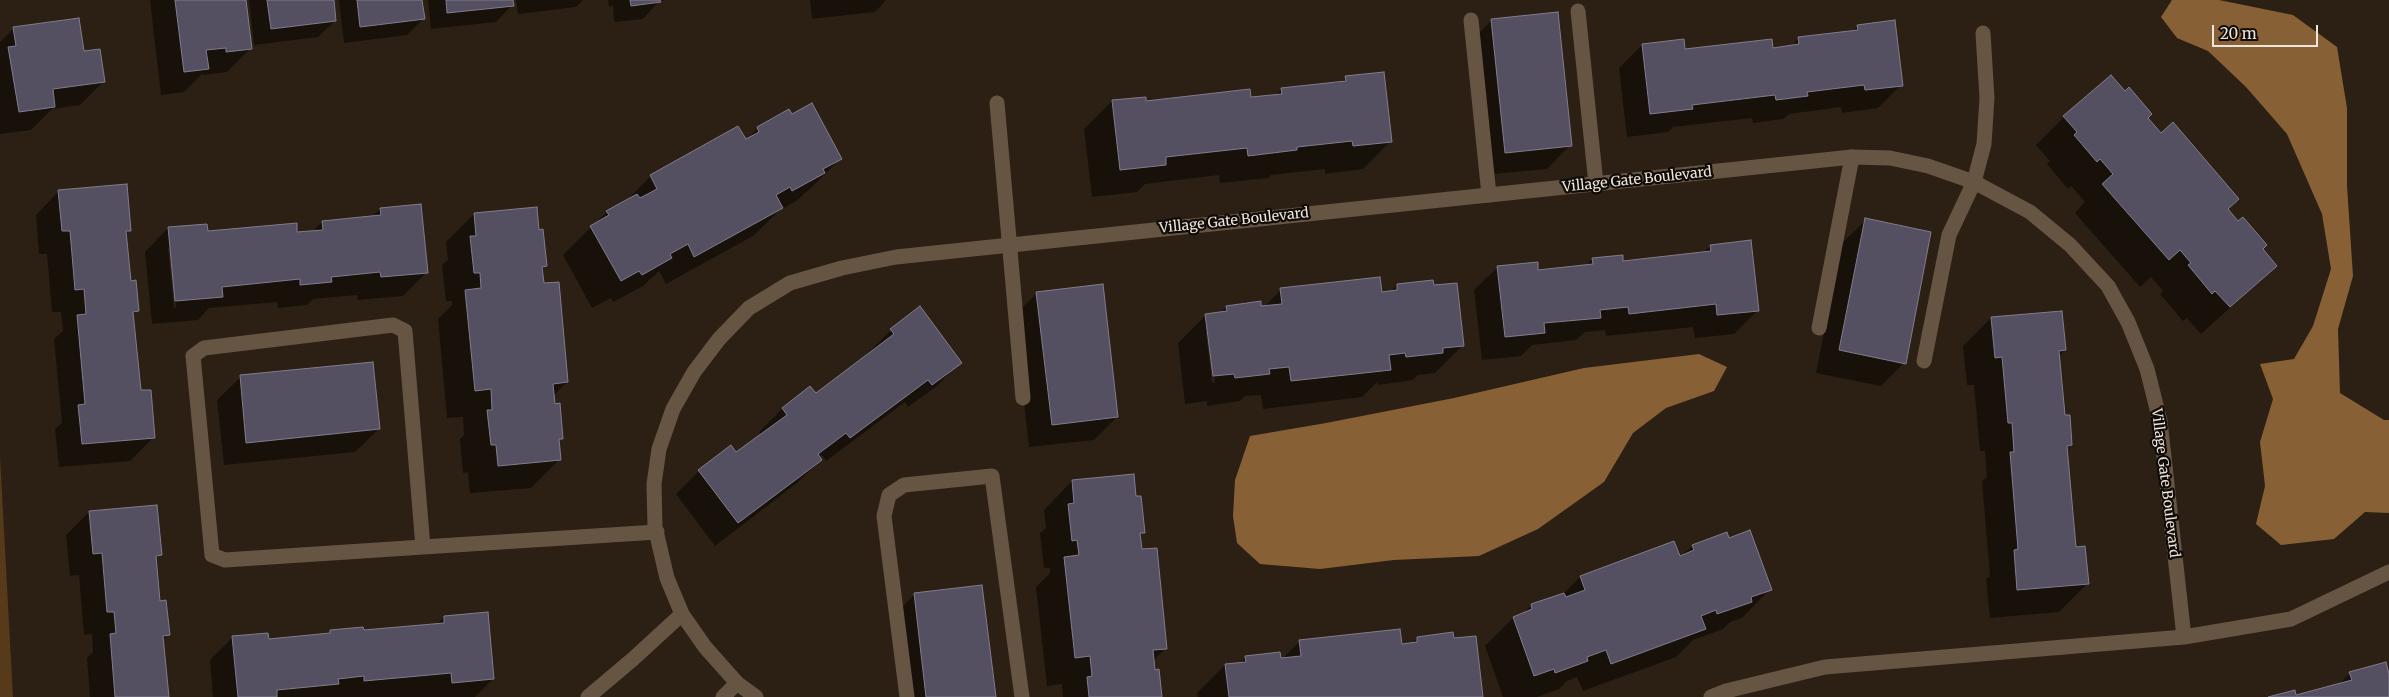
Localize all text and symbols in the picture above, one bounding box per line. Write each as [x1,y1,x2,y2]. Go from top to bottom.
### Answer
scale bar [2214,15,2320,47]
text: 20 m [2220,24,2257,43]
street label: Village Gate Boulevard [1561,164,1713,196]
street label: Village Gate Boulevard [1158,205,1310,237]
street label: Village Gate Boulevard [2148,407,2182,559]

